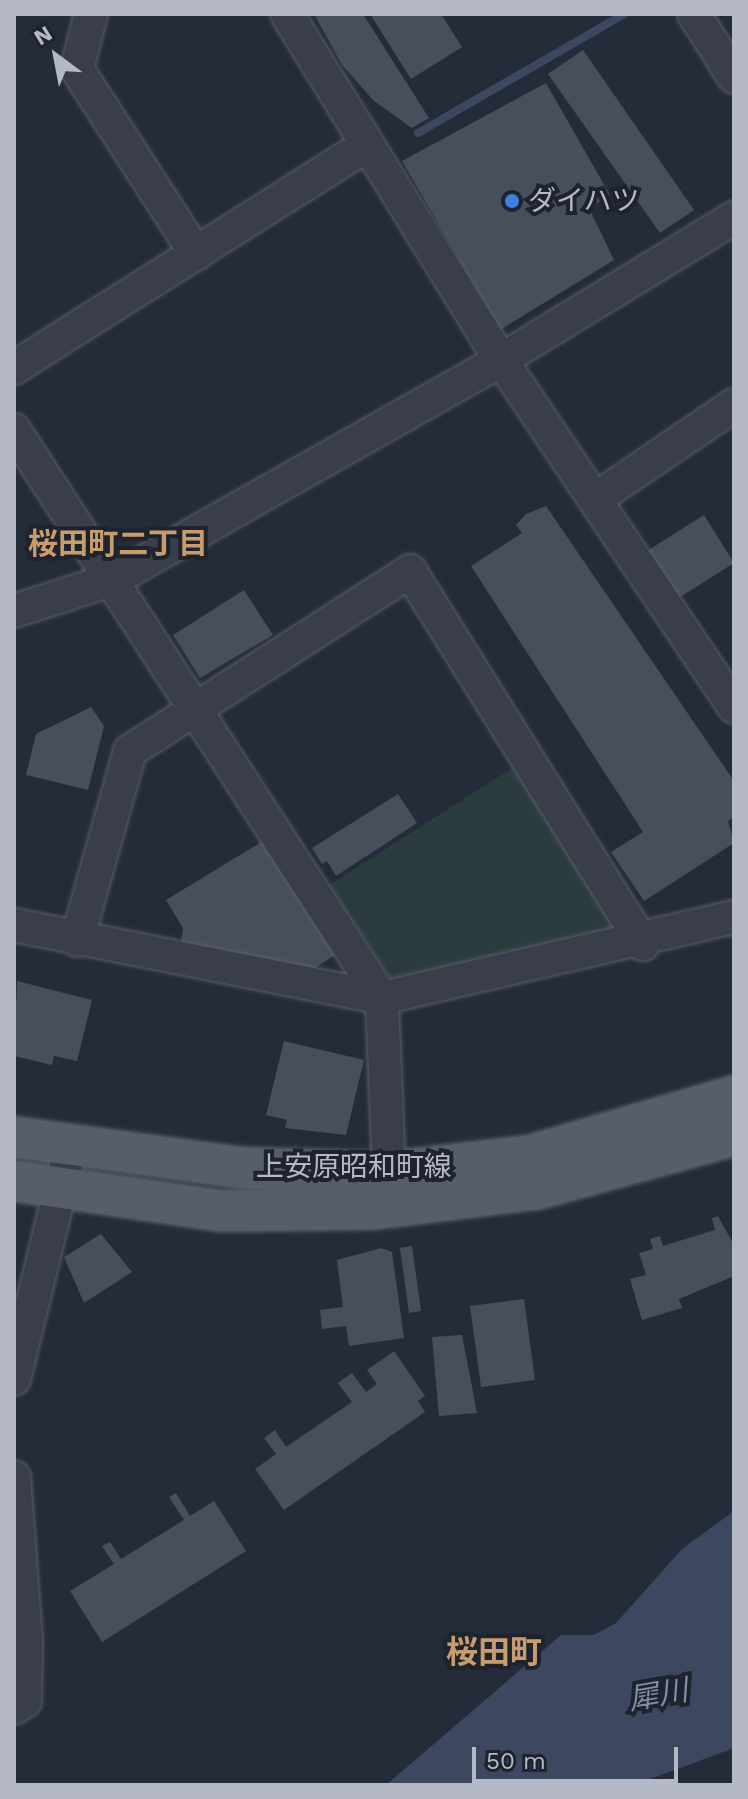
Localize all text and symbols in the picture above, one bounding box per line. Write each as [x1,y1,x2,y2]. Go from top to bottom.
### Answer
north arrow [16,16,96,96]
text: N [29,20,57,50]
place label: ダイハツ [528,184,640,218]
marker: ダイハツ [503,192,521,210]
district label: 桜田町二丁目 [28,526,208,562]
street label: 上安原昭和町線 [256,1150,452,1184]
district label: 桜田町 [446,1633,542,1671]
water label: 犀川 [625,1672,691,1718]
scale bar [476,1731,682,1781]
text: 50 m [486,1747,546,1775]

